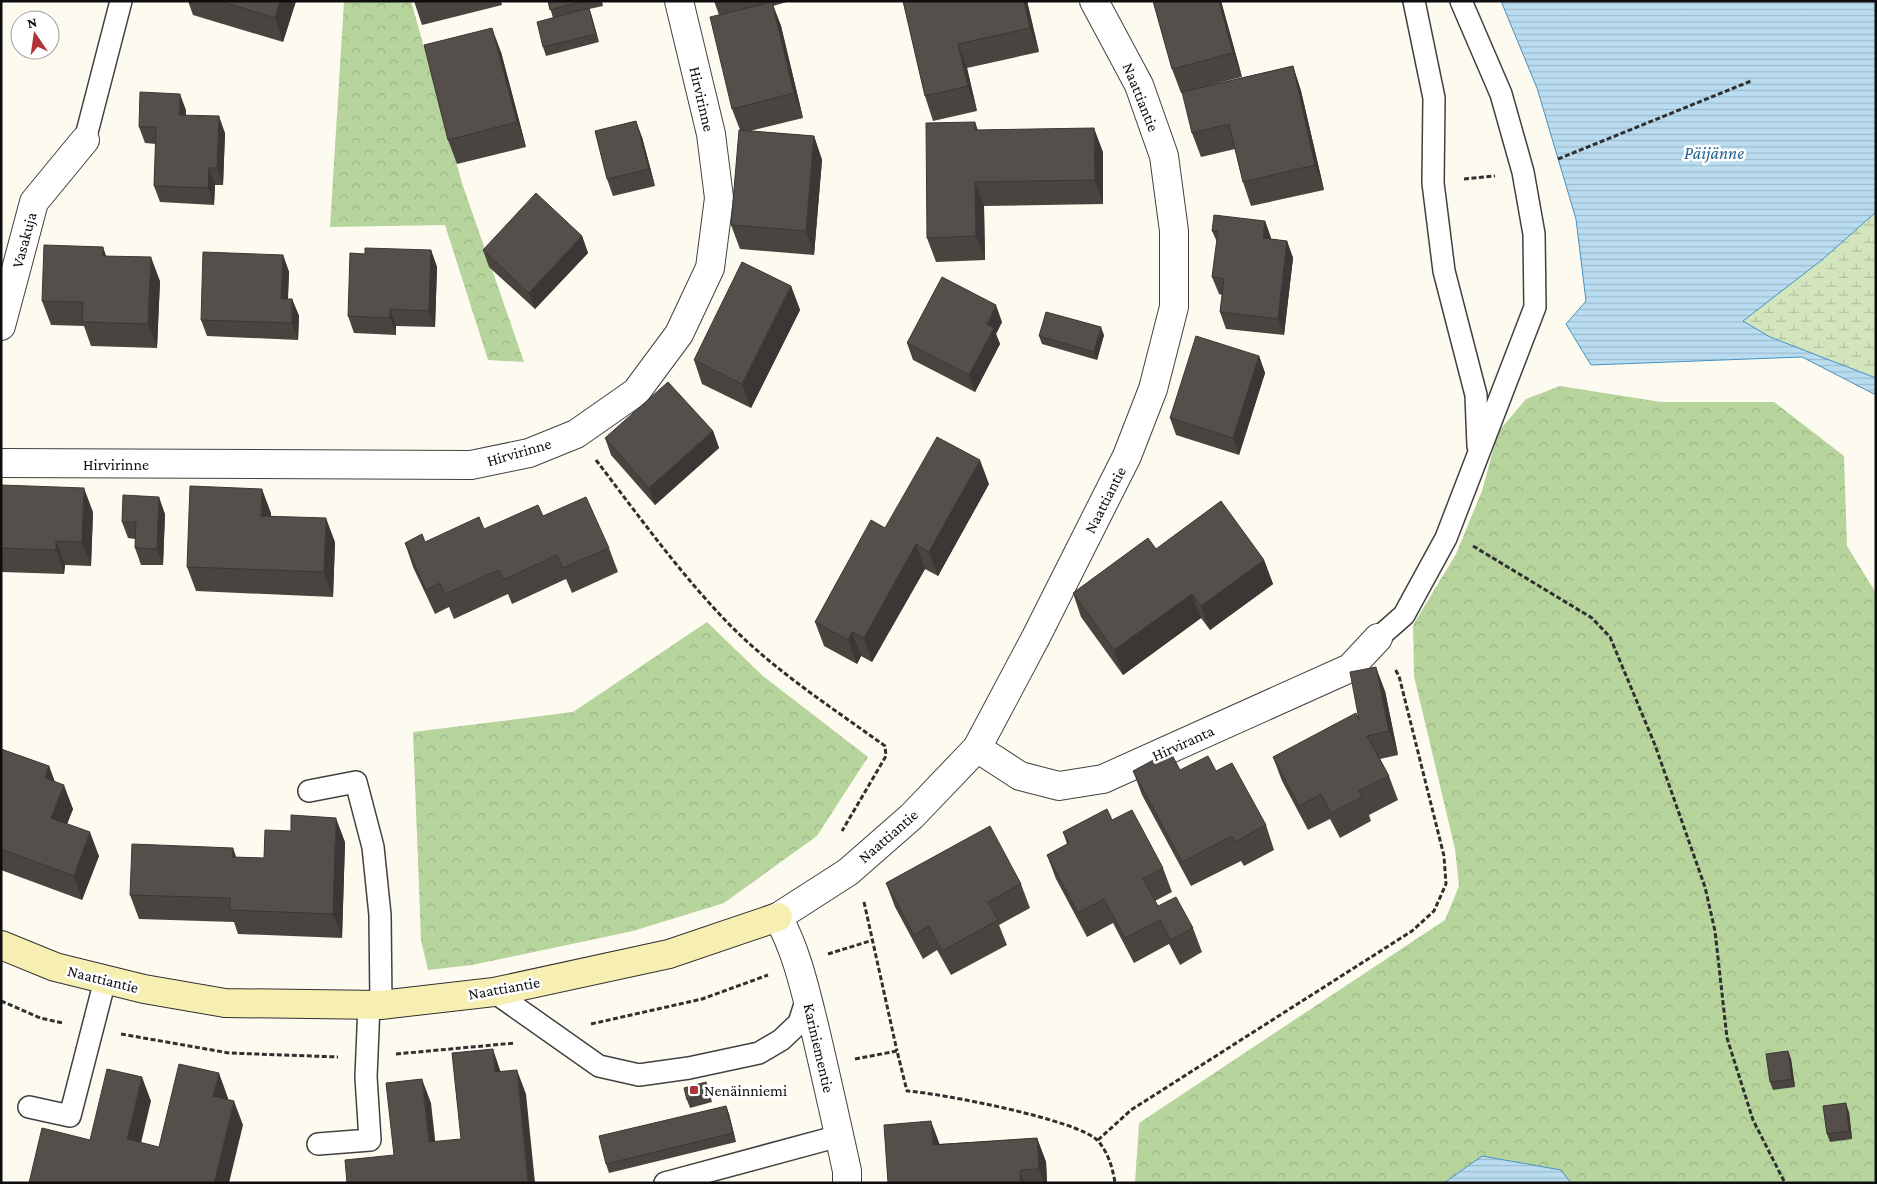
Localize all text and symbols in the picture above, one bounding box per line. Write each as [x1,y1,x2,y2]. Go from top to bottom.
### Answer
north arrow [10,10,60,60]
text: N [26,13,39,31]
street label: Naattiantie [1120,60,1162,134]
street label: Hirvirinne [686,65,718,133]
water label: Päijänne [1684,143,1744,164]
street label: Vasakuja [8,210,41,270]
street label: Hirvirinne [485,435,553,469]
street label: Hirvirinne [83,456,149,473]
street label: Naattiantie [1081,464,1129,536]
street label: Hirviranta [1149,722,1217,764]
street label: Naattiantie [855,806,921,866]
street label: Naattiantie [66,962,140,996]
street label: Naattiantie [467,973,541,1003]
street label: Kariniementie [800,1002,838,1094]
place label: Nenäinniemi [704,1082,787,1099]
marker: Nenäinniemi [688,1084,700,1096]

